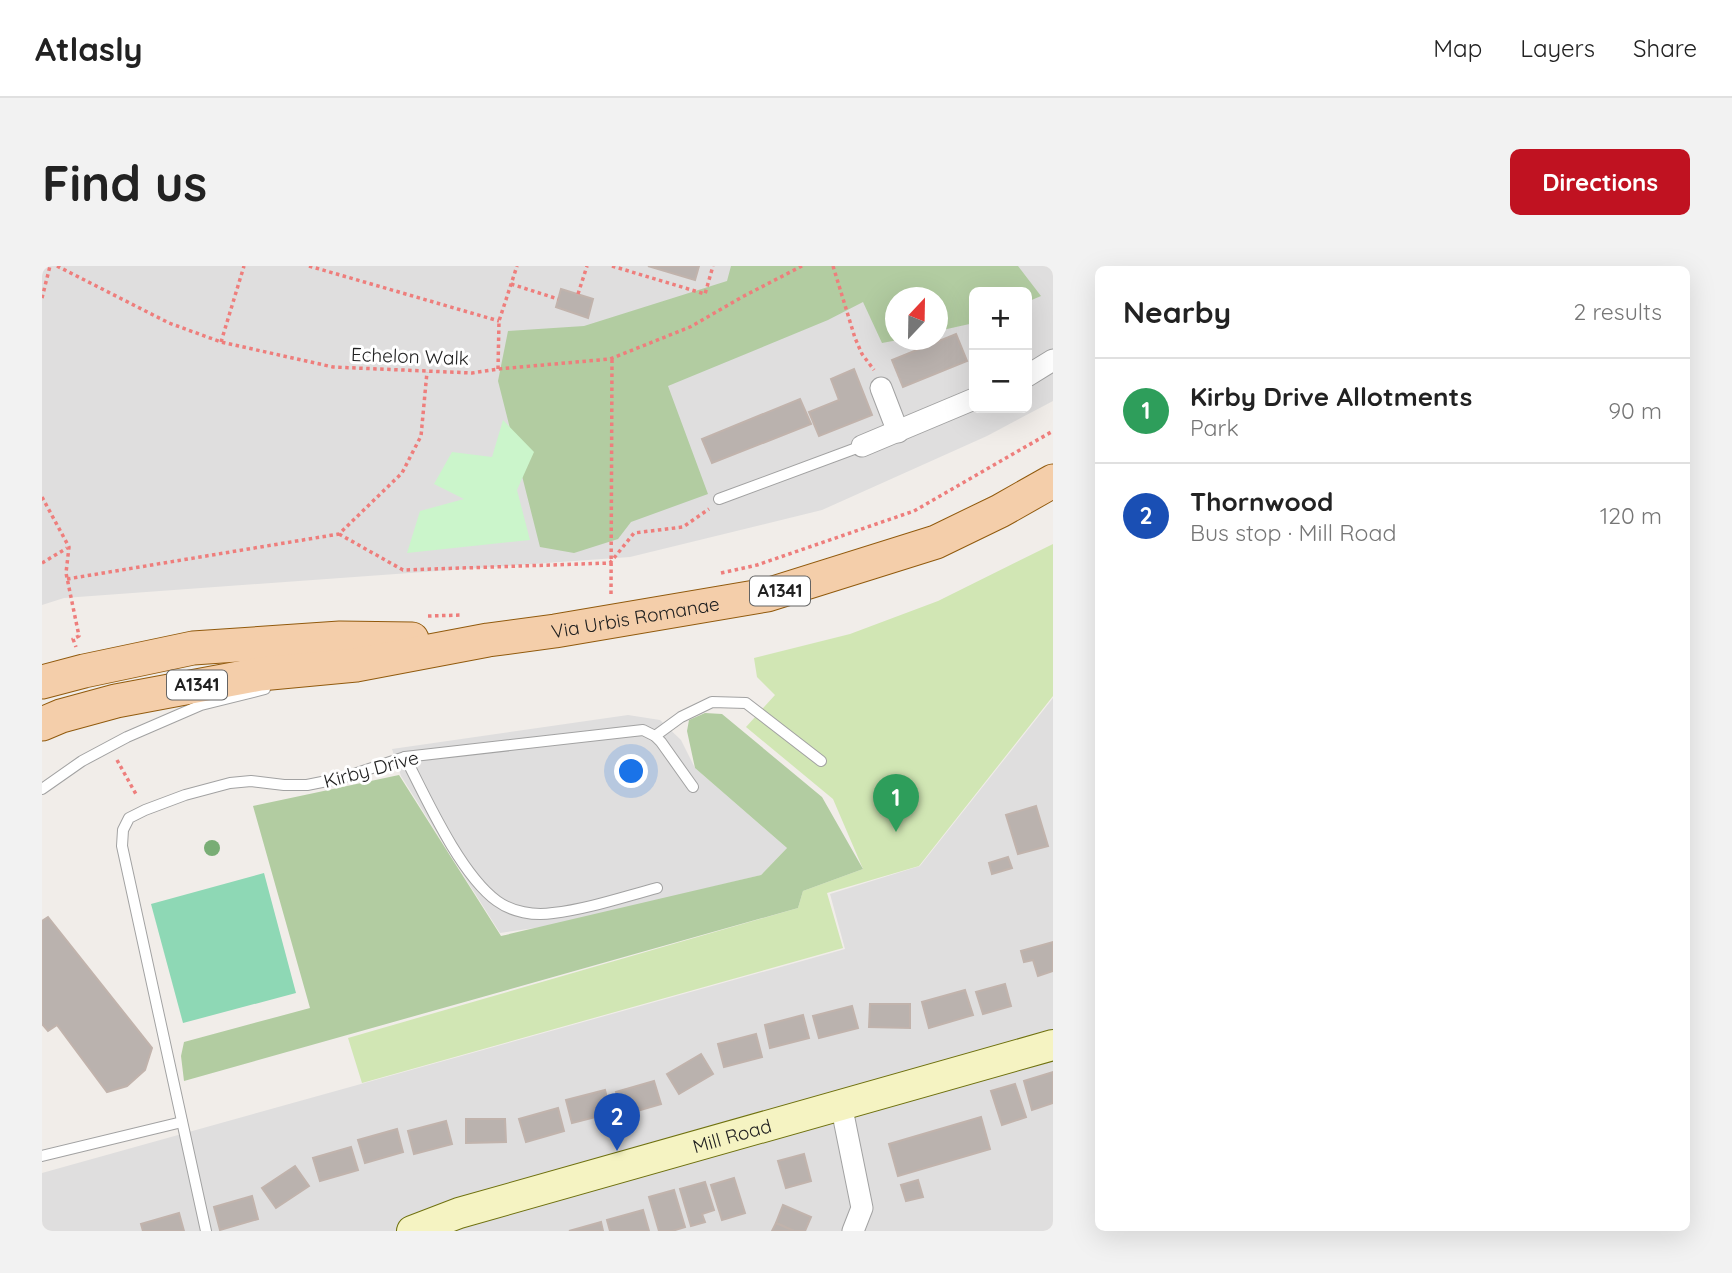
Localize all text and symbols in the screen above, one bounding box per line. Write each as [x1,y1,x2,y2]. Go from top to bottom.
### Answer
text: Atlasly [35,28,143,69]
text: Map [1433,33,1482,63]
text: Layers [1520,33,1595,63]
text: Share [1633,33,1697,63]
button: Directions [1510,149,1690,215]
text: Find us [42,152,207,213]
north arrow [885,287,948,350]
map controls [969,287,1032,413]
button: + [969,287,1032,350]
text: Nearby [1123,293,1231,331]
text: 2 results [1573,297,1662,326]
street label: Echelon Walk [351,342,469,370]
button: − [969,350,1032,413]
text: Kirby Drive Allotments [1190,380,1472,413]
text: 1 [1142,396,1150,425]
text: 90 m [1608,396,1662,425]
text: Park [1190,413,1239,442]
text: Thornwood [1190,485,1333,518]
text: 2 [1139,501,1153,530]
text: 120 m [1600,501,1662,530]
text: Bus stop · Mill Road [1190,518,1396,547]
road number: A1341 [750,576,810,606]
street label: Via Urbis Romanae [549,591,721,643]
road number: A1341 [167,670,227,699]
street label: Kirby Drive [321,745,421,793]
your location [614,754,648,788]
pin: 1 [873,774,919,832]
pin: 2 [594,1093,640,1151]
street label: Mill Road [690,1113,774,1158]

